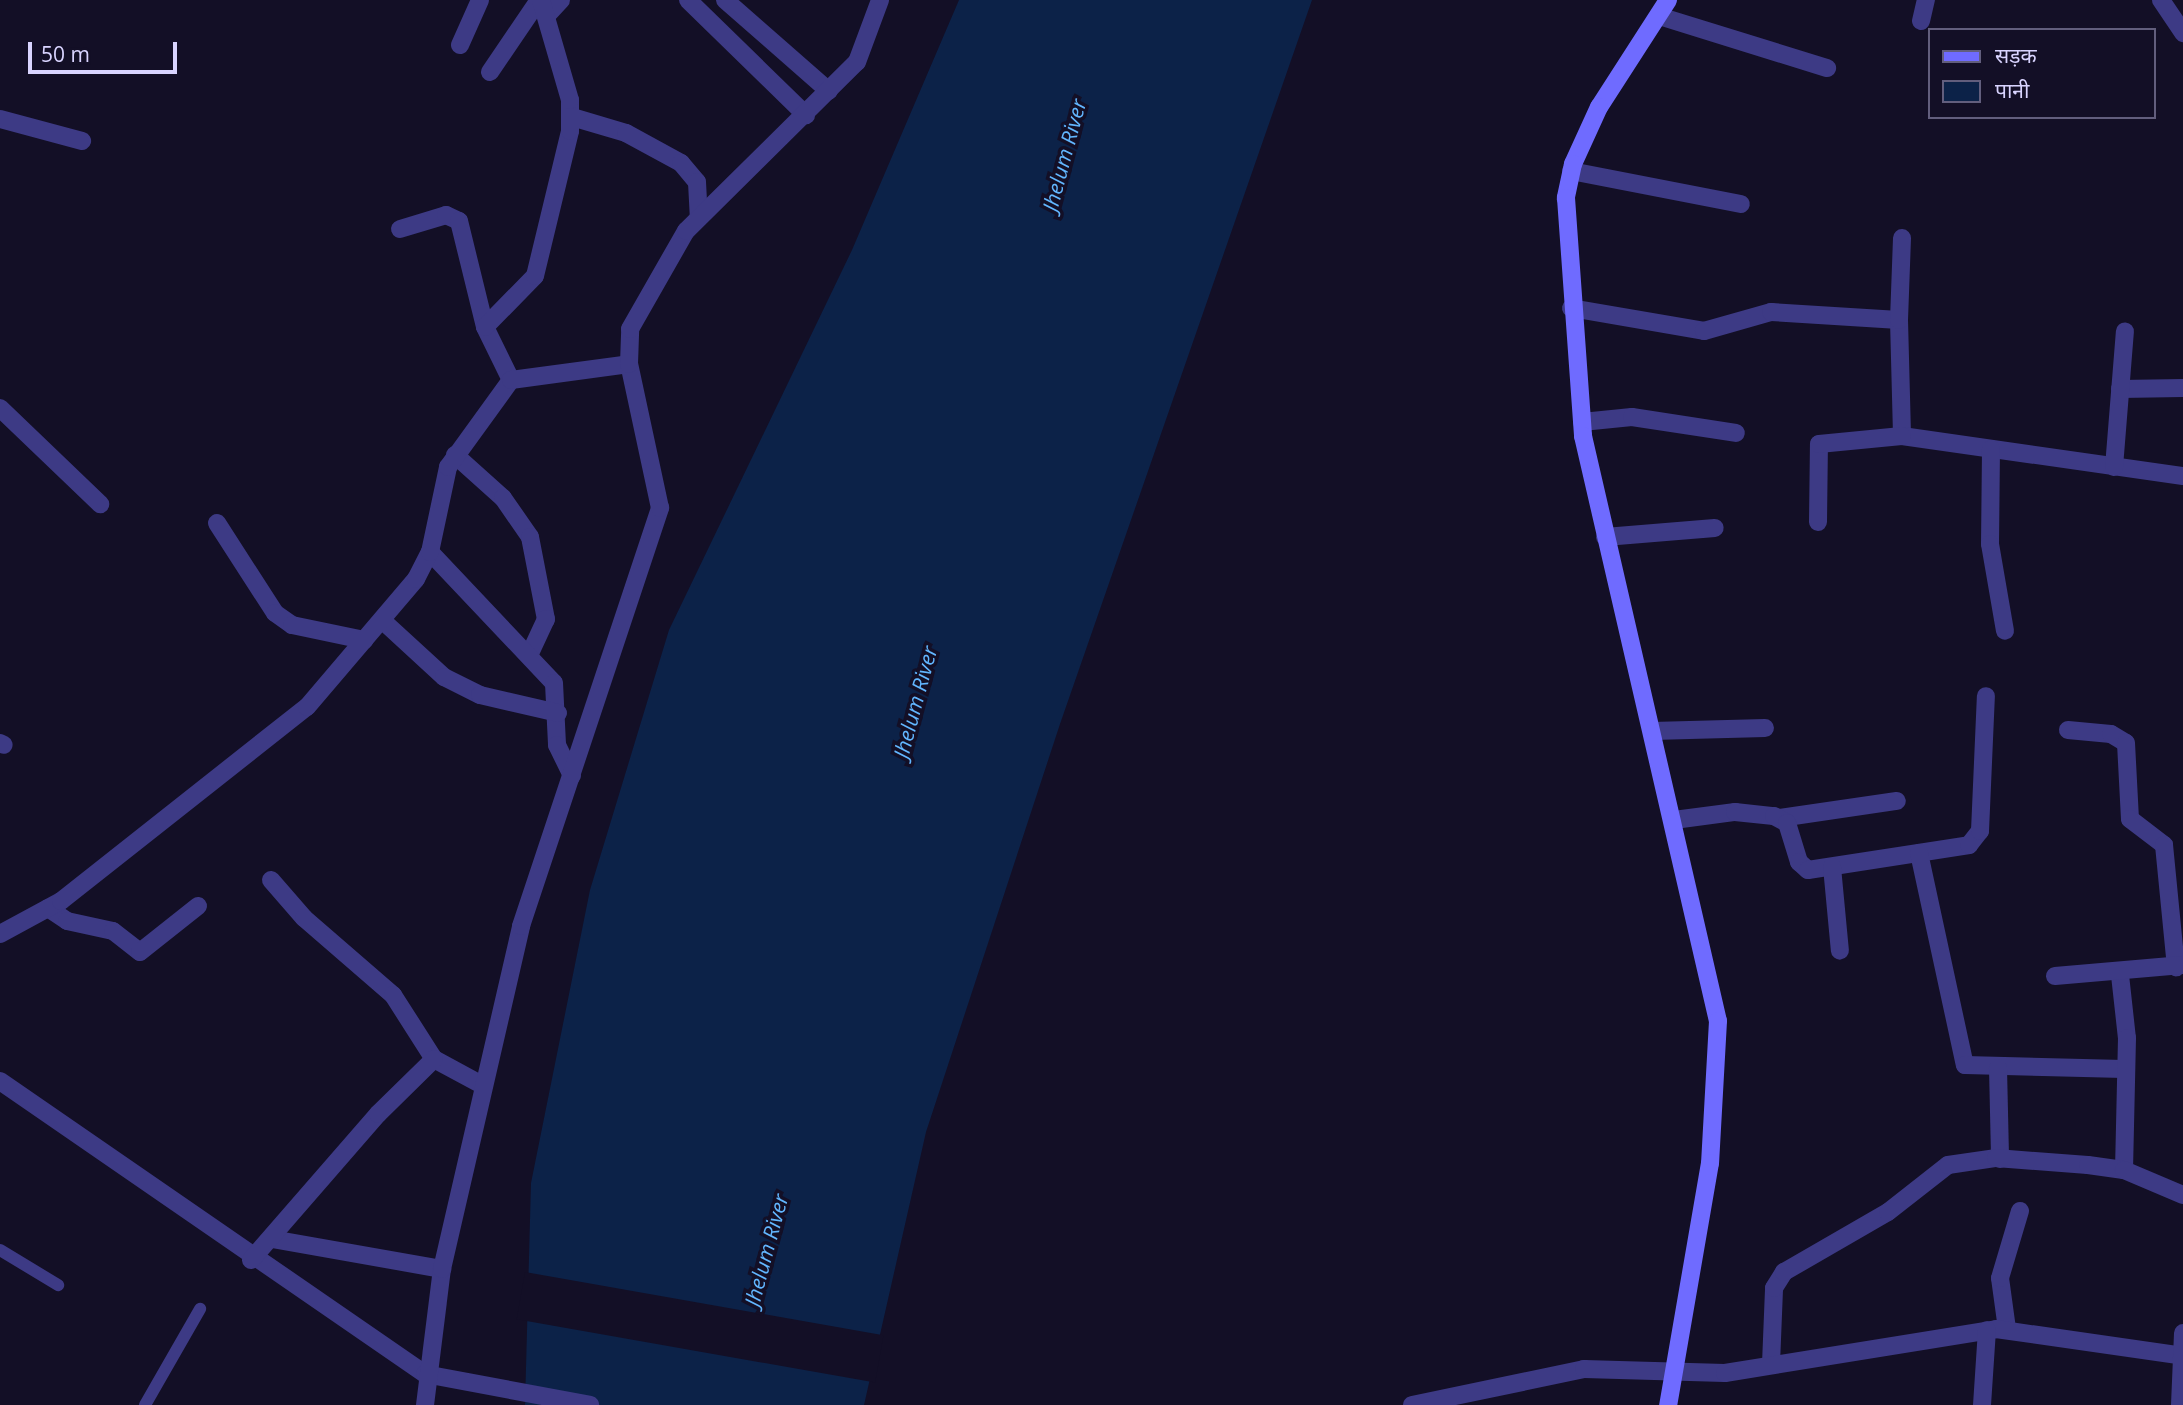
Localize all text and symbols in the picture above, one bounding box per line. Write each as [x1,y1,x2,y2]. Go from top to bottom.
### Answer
scale bar [32,28,180,72]
legend [1927,28,2155,119]
text: 50 m [41,40,90,68]
text: सड़क [1995,41,2037,69]
text: पानी [1995,76,2029,104]
water label: Jhelum River [1037,96,1091,214]
water label: Jhelum River [888,643,942,761]
water label: Jhelum River [739,1191,793,1309]

